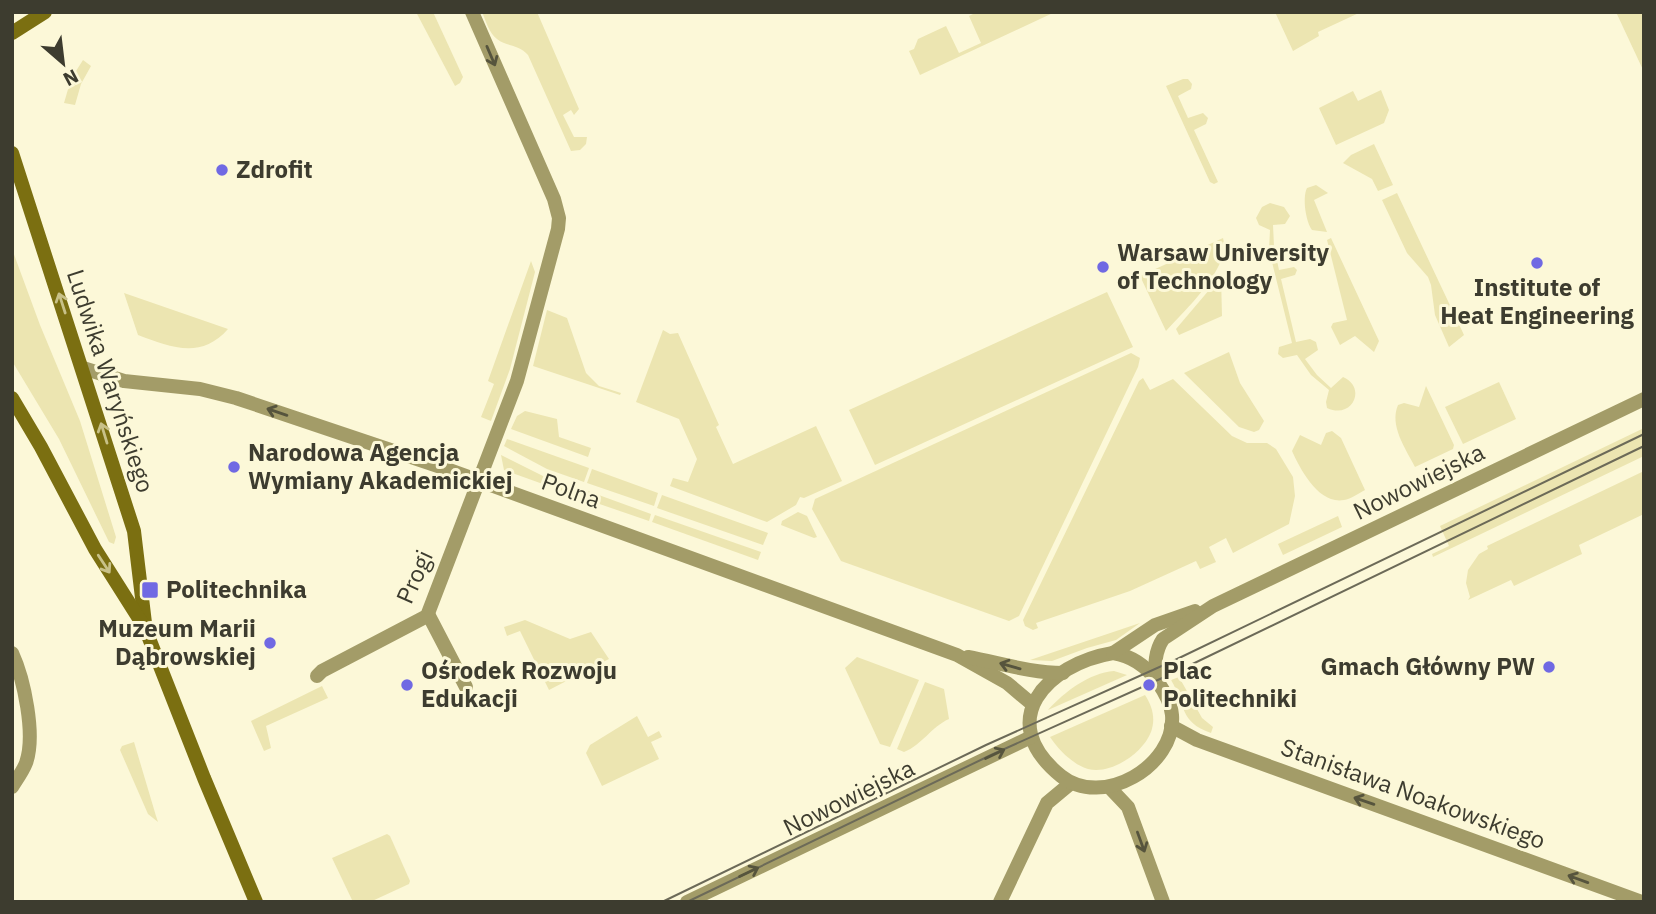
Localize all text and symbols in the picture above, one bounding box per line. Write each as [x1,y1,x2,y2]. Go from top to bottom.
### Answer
north arrow [28,28,98,98]
one-way arrow [485,44,498,66]
text: N [59,64,83,92]
place label: Zdrofit [236,153,313,185]
marker: Zdrofit [214,162,230,178]
place label: Warsaw University of Technology [1117,236,1329,296]
marker: Institute of Heat Engineering [1529,255,1545,271]
marker: Warsaw University of Technology [1095,259,1111,275]
street label: Ludwika Waryńskiego [60,265,162,496]
place label: Institute of Heat Engineering [1440,271,1635,331]
one-way arrow [55,293,67,315]
one-way arrow [266,405,288,417]
one-way arrow [97,422,110,444]
street label: Nowowiejska [1347,435,1490,527]
place label: Narodowa Agencja Wymiany Akademickiej [248,436,513,496]
marker: Narodowa Agencja Wymiany Akademickiej [226,459,242,475]
street label: Polna [537,465,605,516]
street label: Progi [388,545,440,608]
one-way arrow [97,553,111,573]
place label: Politechnika [166,573,307,605]
marker: Politechnika [140,580,160,600]
place label: Muzeum Marii Dąbrowskiej [98,612,256,672]
marker: Muzeum Marii Dąbrowskiej [262,635,278,651]
place label: Gmach Główny PW [1321,650,1535,682]
place label: Ośrodek Rozwoju Edukacji [421,654,617,714]
place label: Plac Politechniki [1163,654,1297,714]
one-way arrow [999,658,1021,671]
marker: Gmach Główny PW [1541,659,1557,675]
marker: Ośrodek Rozwoju Edukacji [399,677,415,693]
marker: Plac Politechniki [1141,677,1157,693]
street label: Stanisława Noakowskiego [1277,730,1550,856]
one-way arrow [984,746,1005,760]
street label: Nowowiejska [777,751,920,843]
one-way arrow [1353,794,1375,806]
one-way arrow [1136,830,1149,852]
one-way arrow [737,865,759,878]
one-way arrow [1567,871,1589,884]

